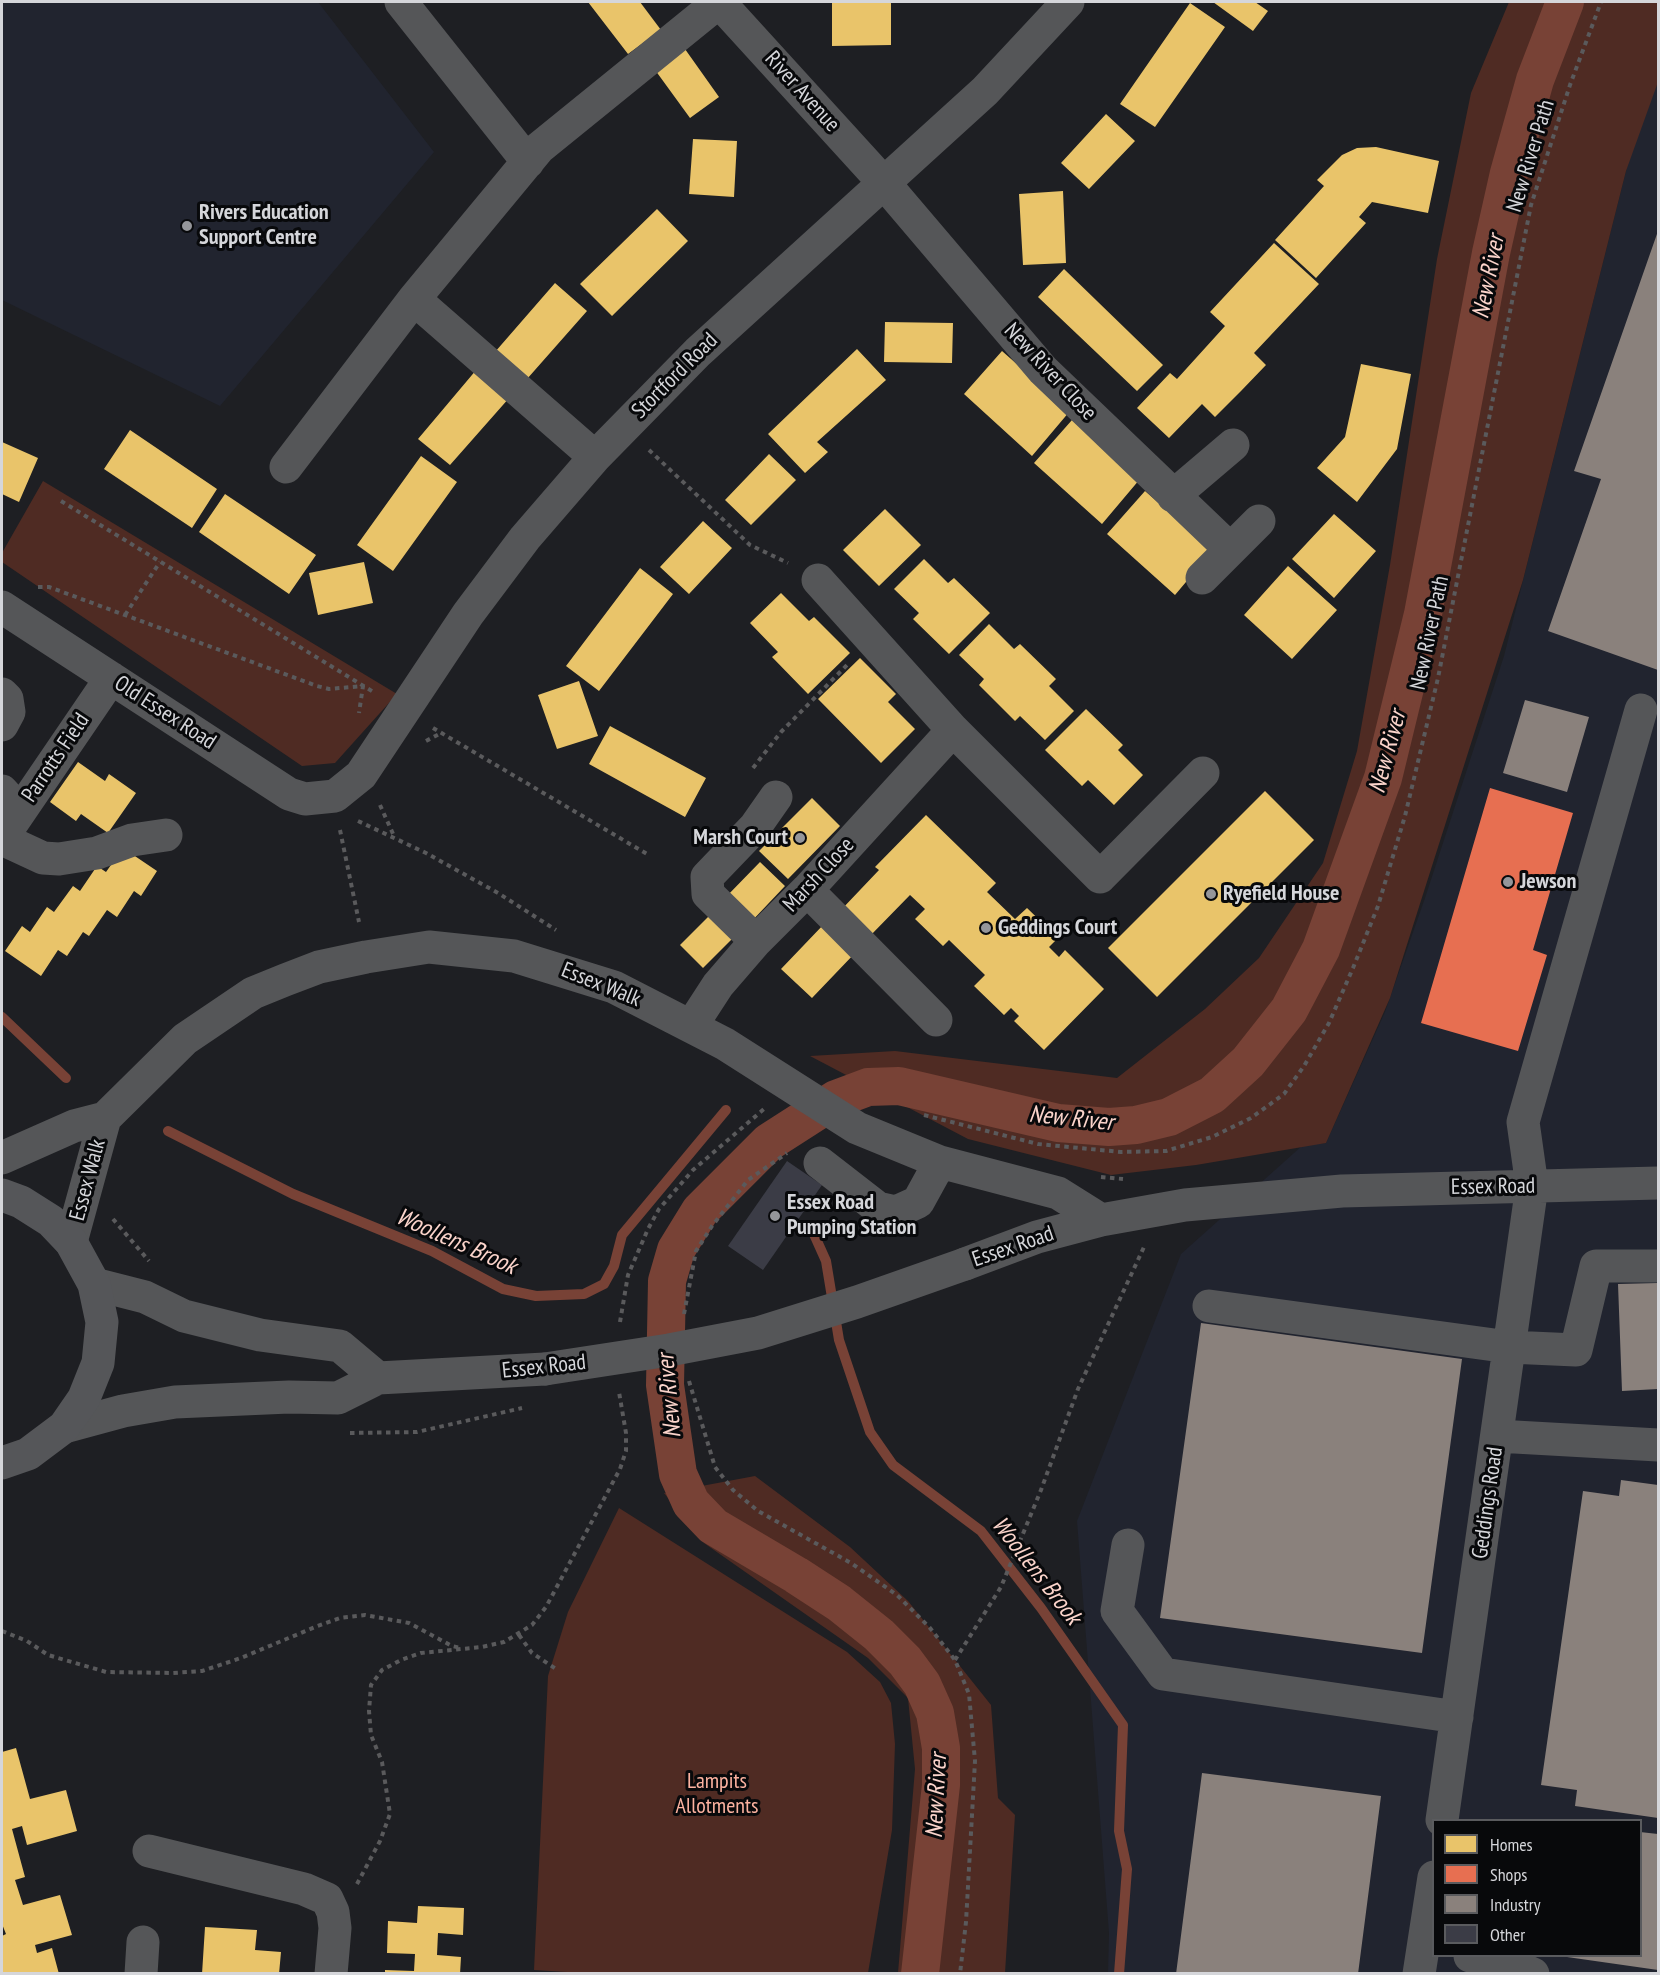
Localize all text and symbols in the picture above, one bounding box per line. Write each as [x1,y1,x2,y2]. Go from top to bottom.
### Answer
street label: River Avenue [759,46,845,138]
street label: New River Path [1501,97,1561,215]
place label: Rivers Education Support Centre [199,200,329,252]
marker: Rivers Education Support Centre [180,219,194,233]
water label: New River [1467,233,1511,321]
street label: New River Close [998,318,1102,426]
street label: Stortford Road [627,328,723,424]
street label: New River Path [1405,574,1455,692]
street label: Old Essex Road [109,670,221,756]
water label: New River [1363,708,1413,796]
street label: Parrotts Field [17,709,95,807]
place label: Marsh Court [693,825,788,851]
marker: Marsh Court [793,831,807,845]
street label: Marsh Close [778,832,860,918]
place label: Jewson [1520,869,1576,895]
marker: Jewson [1501,875,1515,889]
place label: Ryefield House [1223,881,1339,907]
marker: Ryefield House [1204,887,1218,901]
place label: Geddings Court [998,915,1117,941]
marker: Geddings Court [979,921,993,935]
street label: Essex Walk [557,957,645,1013]
water label: New River [1028,1100,1114,1138]
street label: Essex Walk [64,1136,112,1224]
street label: Essex Road [1451,1173,1535,1201]
place label: Essex Road Pumping Station [787,1190,916,1242]
water label: Woollens Brook [391,1203,521,1281]
marker: Essex Road Pumping Station [768,1209,782,1223]
street label: Essex Road [969,1221,1057,1273]
street label: Essex Road [501,1349,587,1385]
water label: New River [652,1353,688,1439]
street label: Geddings Road [1467,1445,1509,1561]
water label: Woollens Brook [985,1511,1087,1631]
water label: New River [920,1753,954,1839]
park label: Lampits Allotments [676,1769,758,1820]
legend [1432,1819,1642,1957]
text: Homes [1490,1833,1533,1856]
text: Shops [1490,1863,1527,1886]
text: Industry [1490,1893,1540,1916]
text: Other [1490,1923,1525,1946]

